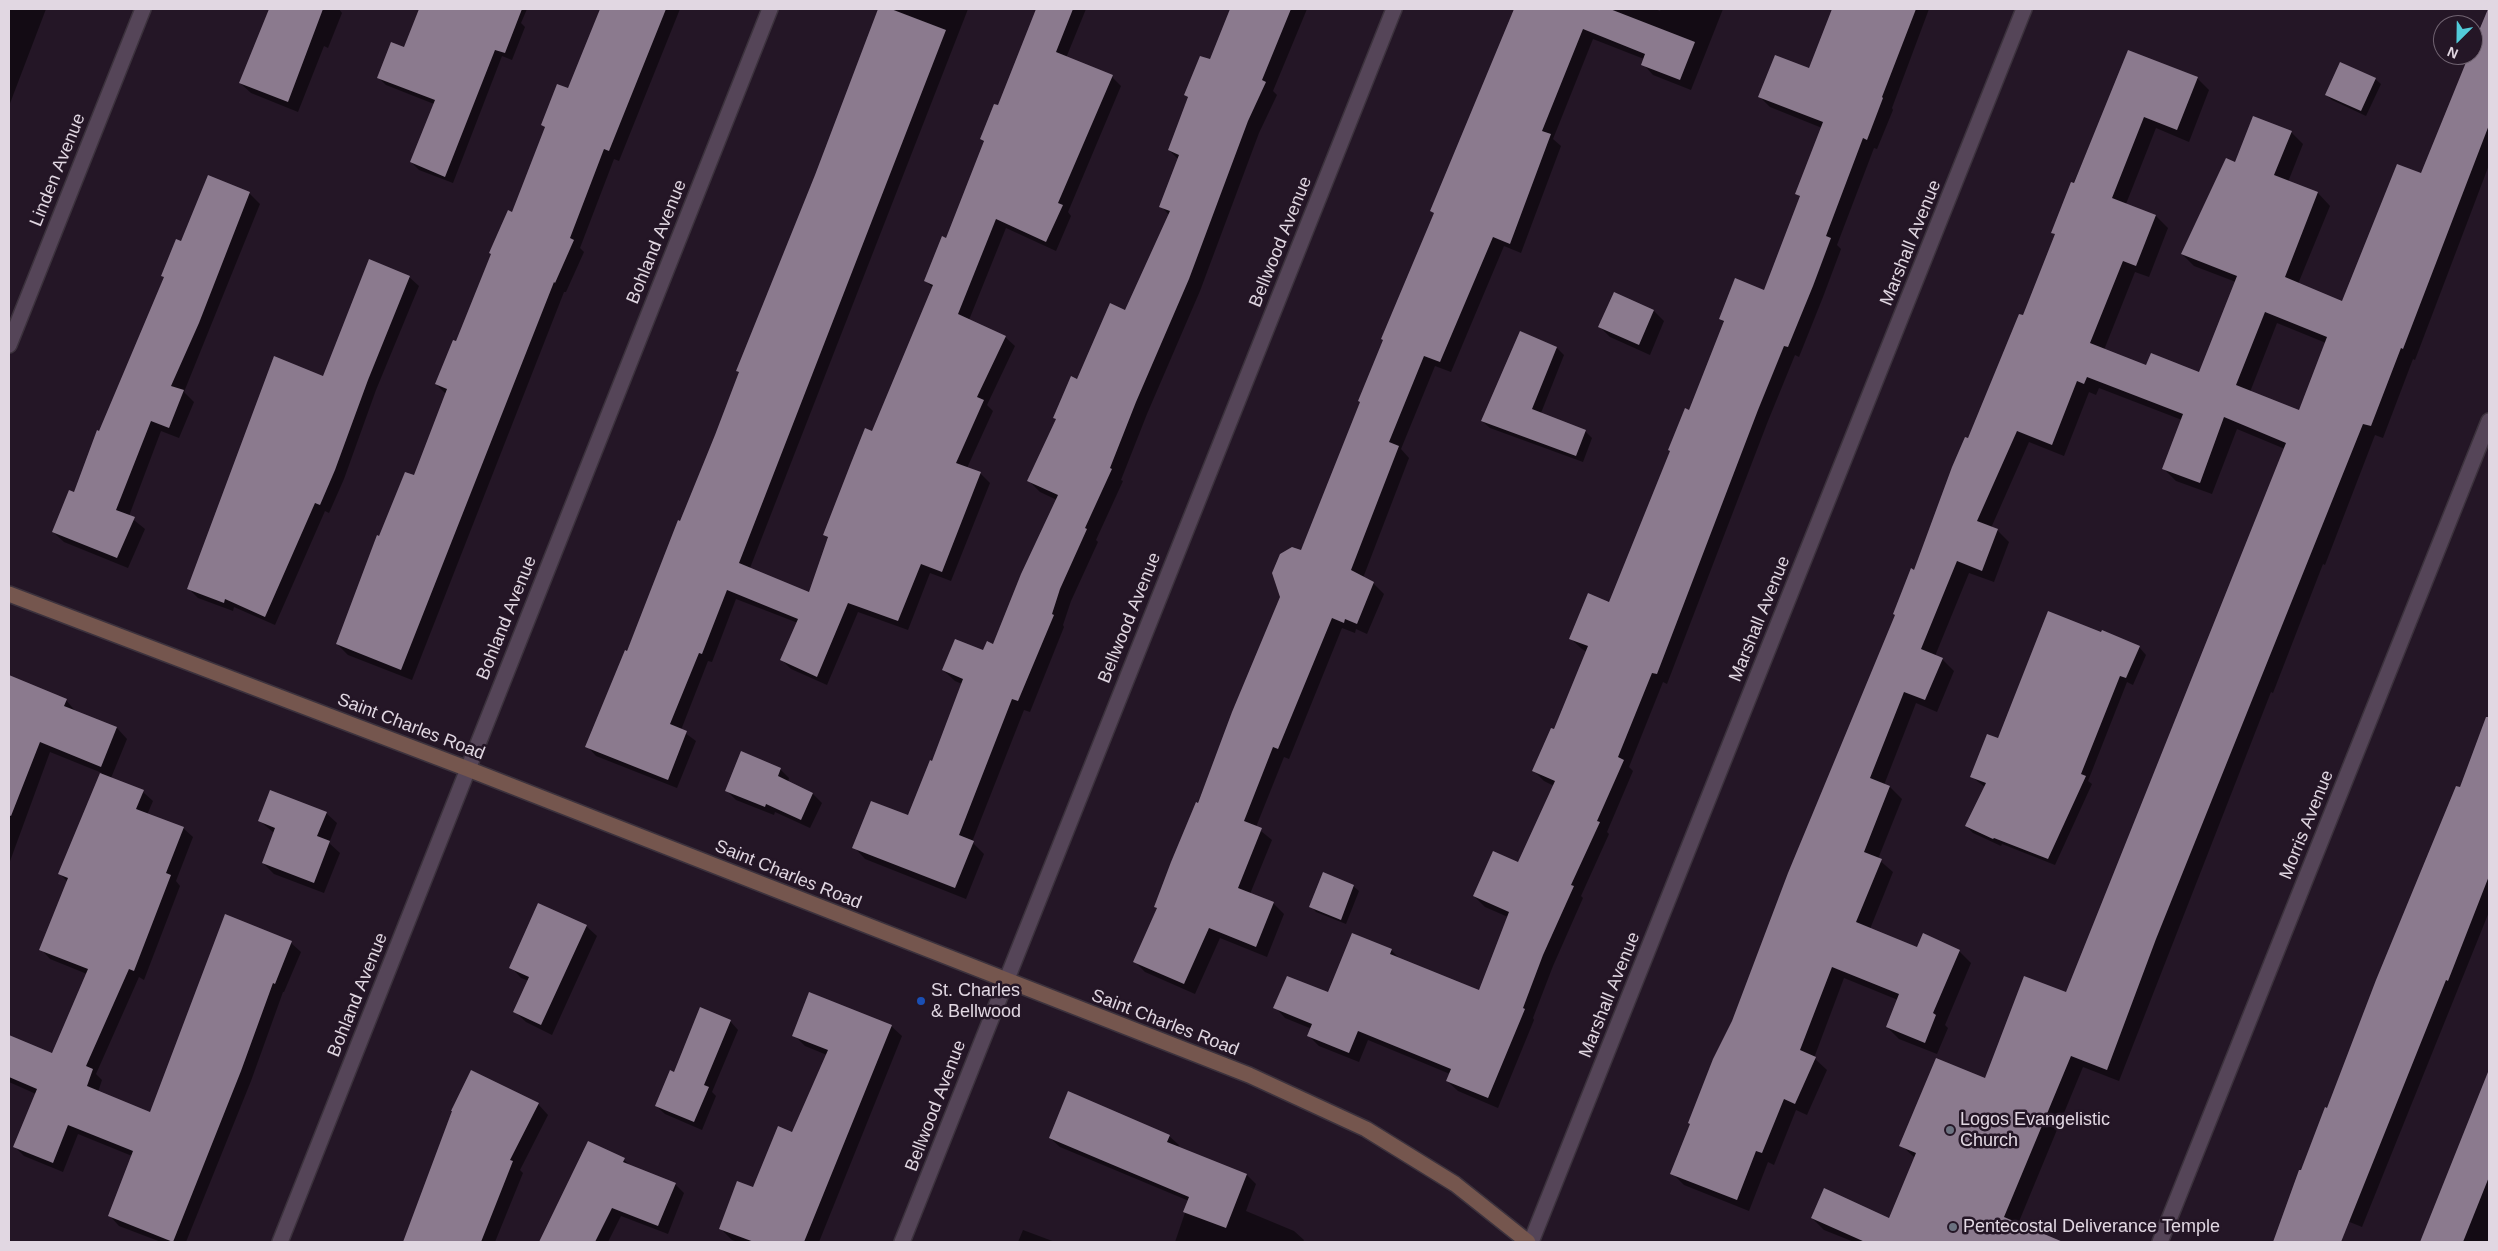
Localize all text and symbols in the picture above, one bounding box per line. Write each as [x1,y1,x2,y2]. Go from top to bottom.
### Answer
north arrow [2433,15,2483,65]
text: N [2445,44,2460,62]
street label: Linden Avenue [26,110,90,230]
street label: Bellwood Avenue [1245,174,1317,310]
street label: Bohland Avenue [622,177,692,307]
street label: Marshall Avenue [1876,177,1946,309]
street label: Bellwood Avenue [1094,550,1166,686]
street label: Bohland Avenue [472,553,542,683]
street label: Marshall Avenue [1725,553,1795,685]
street label: Saint Charles Road [334,689,488,765]
street label: Morris Avenue [2275,767,2339,883]
street label: Saint Charles Road [712,836,864,914]
street label: Marshall Avenue [1575,929,1645,1061]
street label: Bohland Avenue [323,930,393,1060]
place label: St. Charles & Bellwood [931,980,1021,1022]
street label: Saint Charles Road [1088,985,1242,1061]
marker: St. Charles & Bellwood [915,995,927,1007]
street label: Bellwood Avenue [901,1037,971,1175]
place label: Logos Evangelistic Church [1960,1109,2110,1152]
marker: Logos Evangelistic Church [1944,1124,1956,1136]
place label: Pentecostal Deliverance Temple [1963,1216,2220,1238]
marker: Pentecostal Deliverance Temple [1947,1221,1959,1233]

